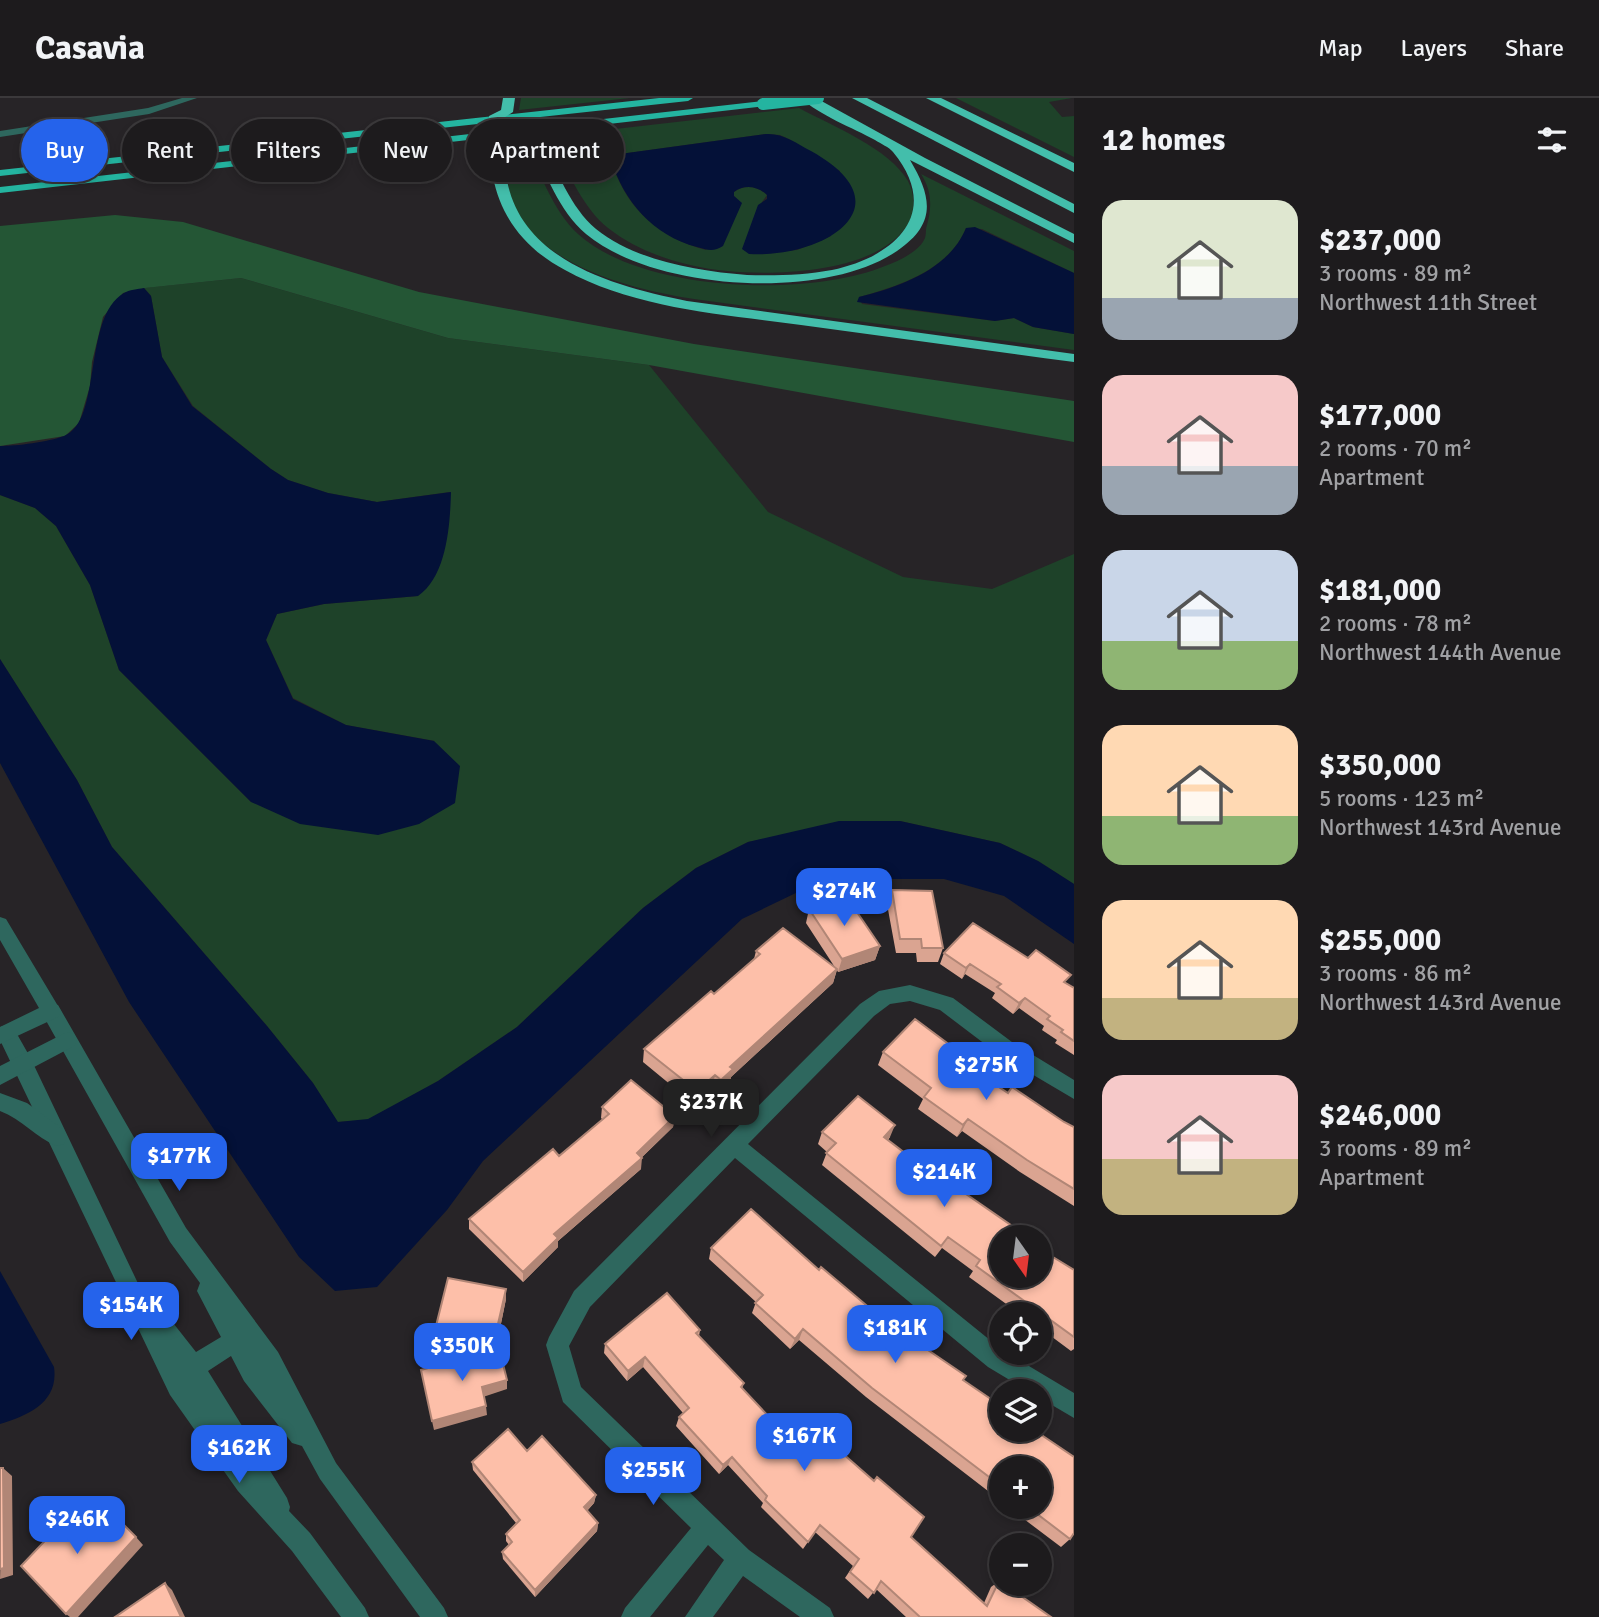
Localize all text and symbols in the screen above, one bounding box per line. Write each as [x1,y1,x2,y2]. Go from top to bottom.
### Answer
text: Casavia [35,28,145,69]
text: Map [1318,33,1363,63]
text: Layers [1401,33,1467,63]
text: Share [1505,33,1564,63]
chip: Buy [21,119,108,182]
chip: Rent [122,119,217,182]
chip: Filters [231,119,345,182]
chip: New [359,119,452,182]
chip: Apartment [466,119,624,182]
icon: filters [1533,121,1571,159]
text: 12 homes [1102,122,1225,159]
text: $237,000 [1319,222,1441,259]
icon: home [1158,228,1242,312]
text: 3 rooms · 89 m² [1319,259,1472,288]
text: Northwest 11th Street [1319,288,1537,317]
text: $177,000 [1319,397,1441,434]
icon: home [1158,403,1242,487]
text: 2 rooms · 70 m² [1319,434,1472,463]
text: Apartment [1319,463,1424,492]
text: $181,000 [1319,572,1441,609]
icon: home [1158,578,1242,662]
text: 2 rooms · 78 m² [1319,609,1472,638]
text: Northwest 144th Avenue [1319,638,1562,667]
text: $350,000 [1319,747,1441,784]
icon: home [1158,753,1242,837]
text: 5 rooms · 123 m² [1319,784,1484,813]
text: Northwest 143rd Avenue [1319,813,1561,842]
pin: $274K [795,868,893,928]
text: $274K [812,876,876,905]
text: $255,000 [1319,922,1441,959]
icon: home [1158,928,1242,1012]
text: 3 rooms · 86 m² [1319,959,1472,988]
text: Northwest 143rd Avenue [1319,988,1561,1017]
pin: $275K [937,1042,1035,1102]
text: $275K [954,1050,1018,1079]
pin: $237K [662,1080,760,1139]
text: $237K [679,1087,743,1116]
text: $246,000 [1319,1097,1441,1134]
icon: home [1158,1103,1242,1187]
pin: $177K [130,1134,228,1193]
text: 3 rooms · 89 m² [1319,1134,1472,1163]
text: $177K [147,1141,211,1170]
pin: $214K [895,1150,993,1209]
text: $214K [912,1157,976,1186]
text: Apartment [1319,1163,1424,1192]
north arrow [989,1225,1052,1288]
map controls [989,1225,1052,1596]
pin: $154K [82,1282,180,1342]
text: $154K [99,1290,163,1319]
button: locate [989,1302,1052,1365]
pin: $181K [846,1306,944,1365]
text: $181K [863,1313,927,1342]
pin: $350K [413,1324,511,1383]
text: $350K [430,1331,494,1360]
button: layers [989,1379,1052,1442]
pin: $167K [755,1414,853,1473]
text: $167K [772,1421,836,1450]
pin: $162K [190,1426,288,1485]
text: $162K [207,1433,271,1462]
pin: $255K [604,1448,702,1507]
text: $255K [621,1455,685,1484]
button: + [989,1456,1052,1519]
pin: $246K [28,1496,126,1556]
text: $246K [45,1504,109,1533]
button: − [989,1533,1052,1596]

